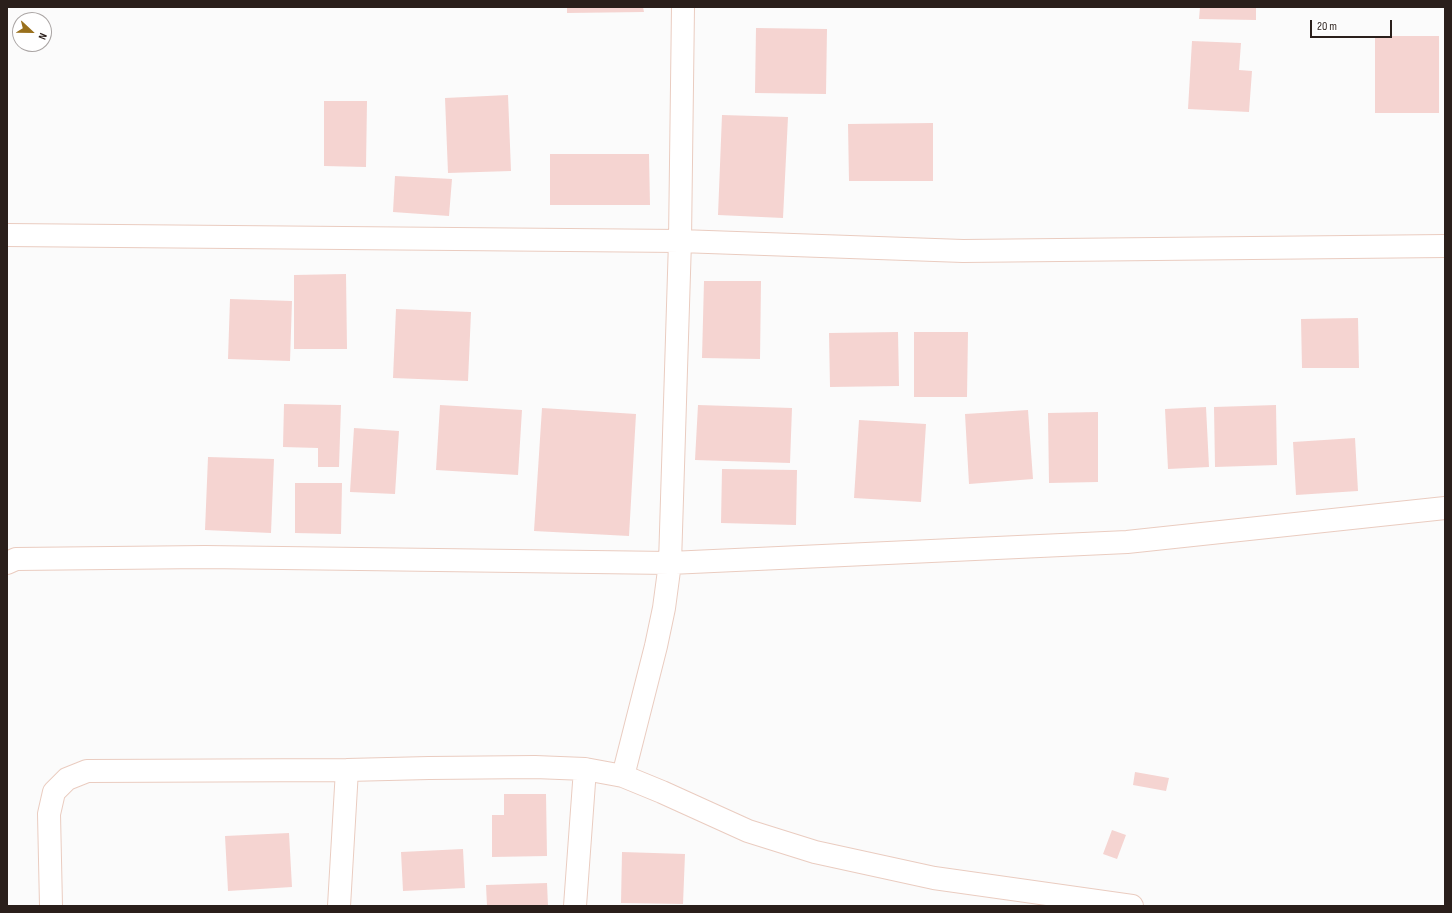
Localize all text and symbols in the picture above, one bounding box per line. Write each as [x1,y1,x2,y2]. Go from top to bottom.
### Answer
north arrow [12,12,52,52]
scale bar [1312,12,1394,38]
text: 20 m [1317,19,1337,34]
text: N [36,31,50,41]

